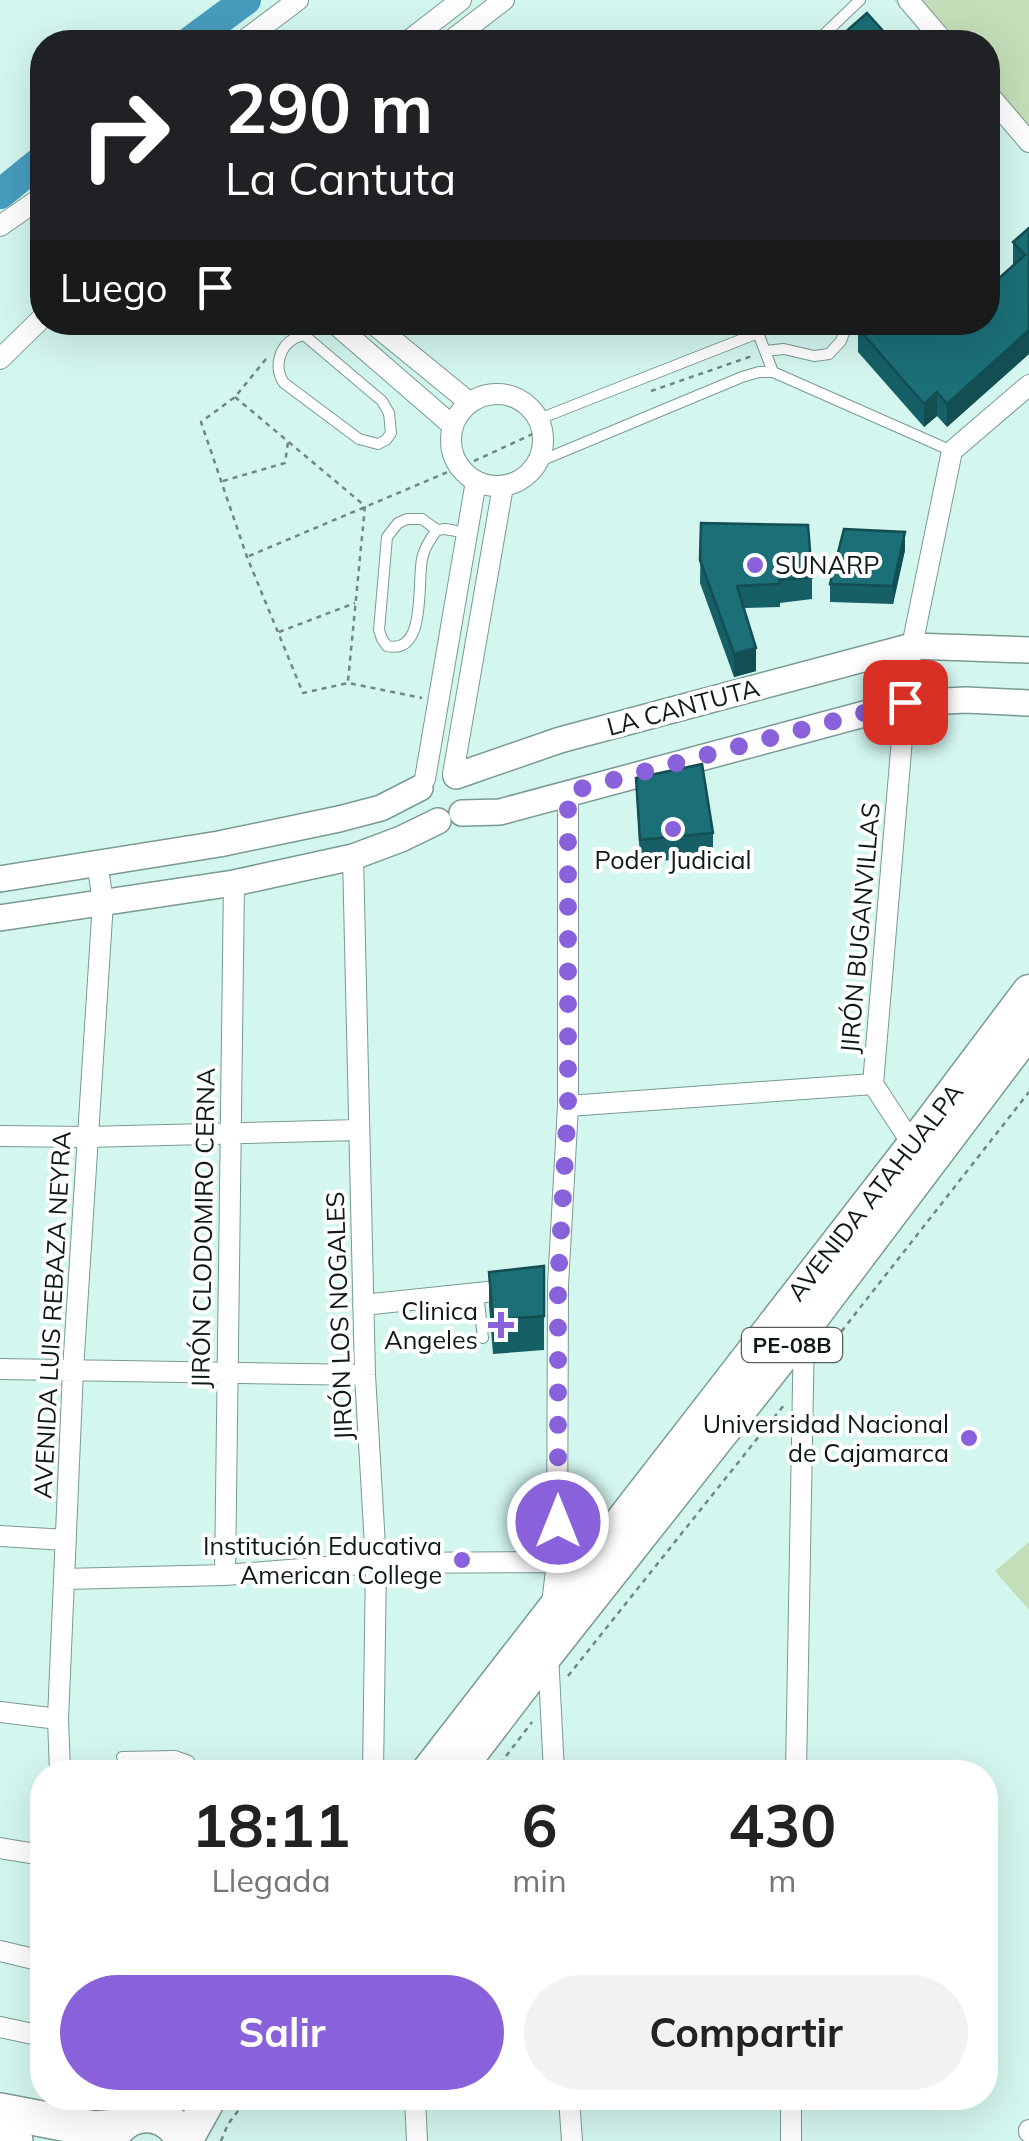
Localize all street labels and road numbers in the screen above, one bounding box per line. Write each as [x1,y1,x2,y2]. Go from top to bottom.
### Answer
street label: LA CANTUTA [603,671,763,742]
street label: JIRÓN BUGANVILLAS [833,801,886,1055]
street label: JIRÓN CLODOMIRO CERNA [184,1067,221,1389]
street label: AVENIDA ATAHUALPA [780,1077,969,1307]
street label: AVENIDA LUIS REBAZA NEYRA [26,1130,77,1500]
street label: JIRÓN LOS NOGALES [319,1191,358,1441]
road number: PE-08B [742,1328,842,1362]

